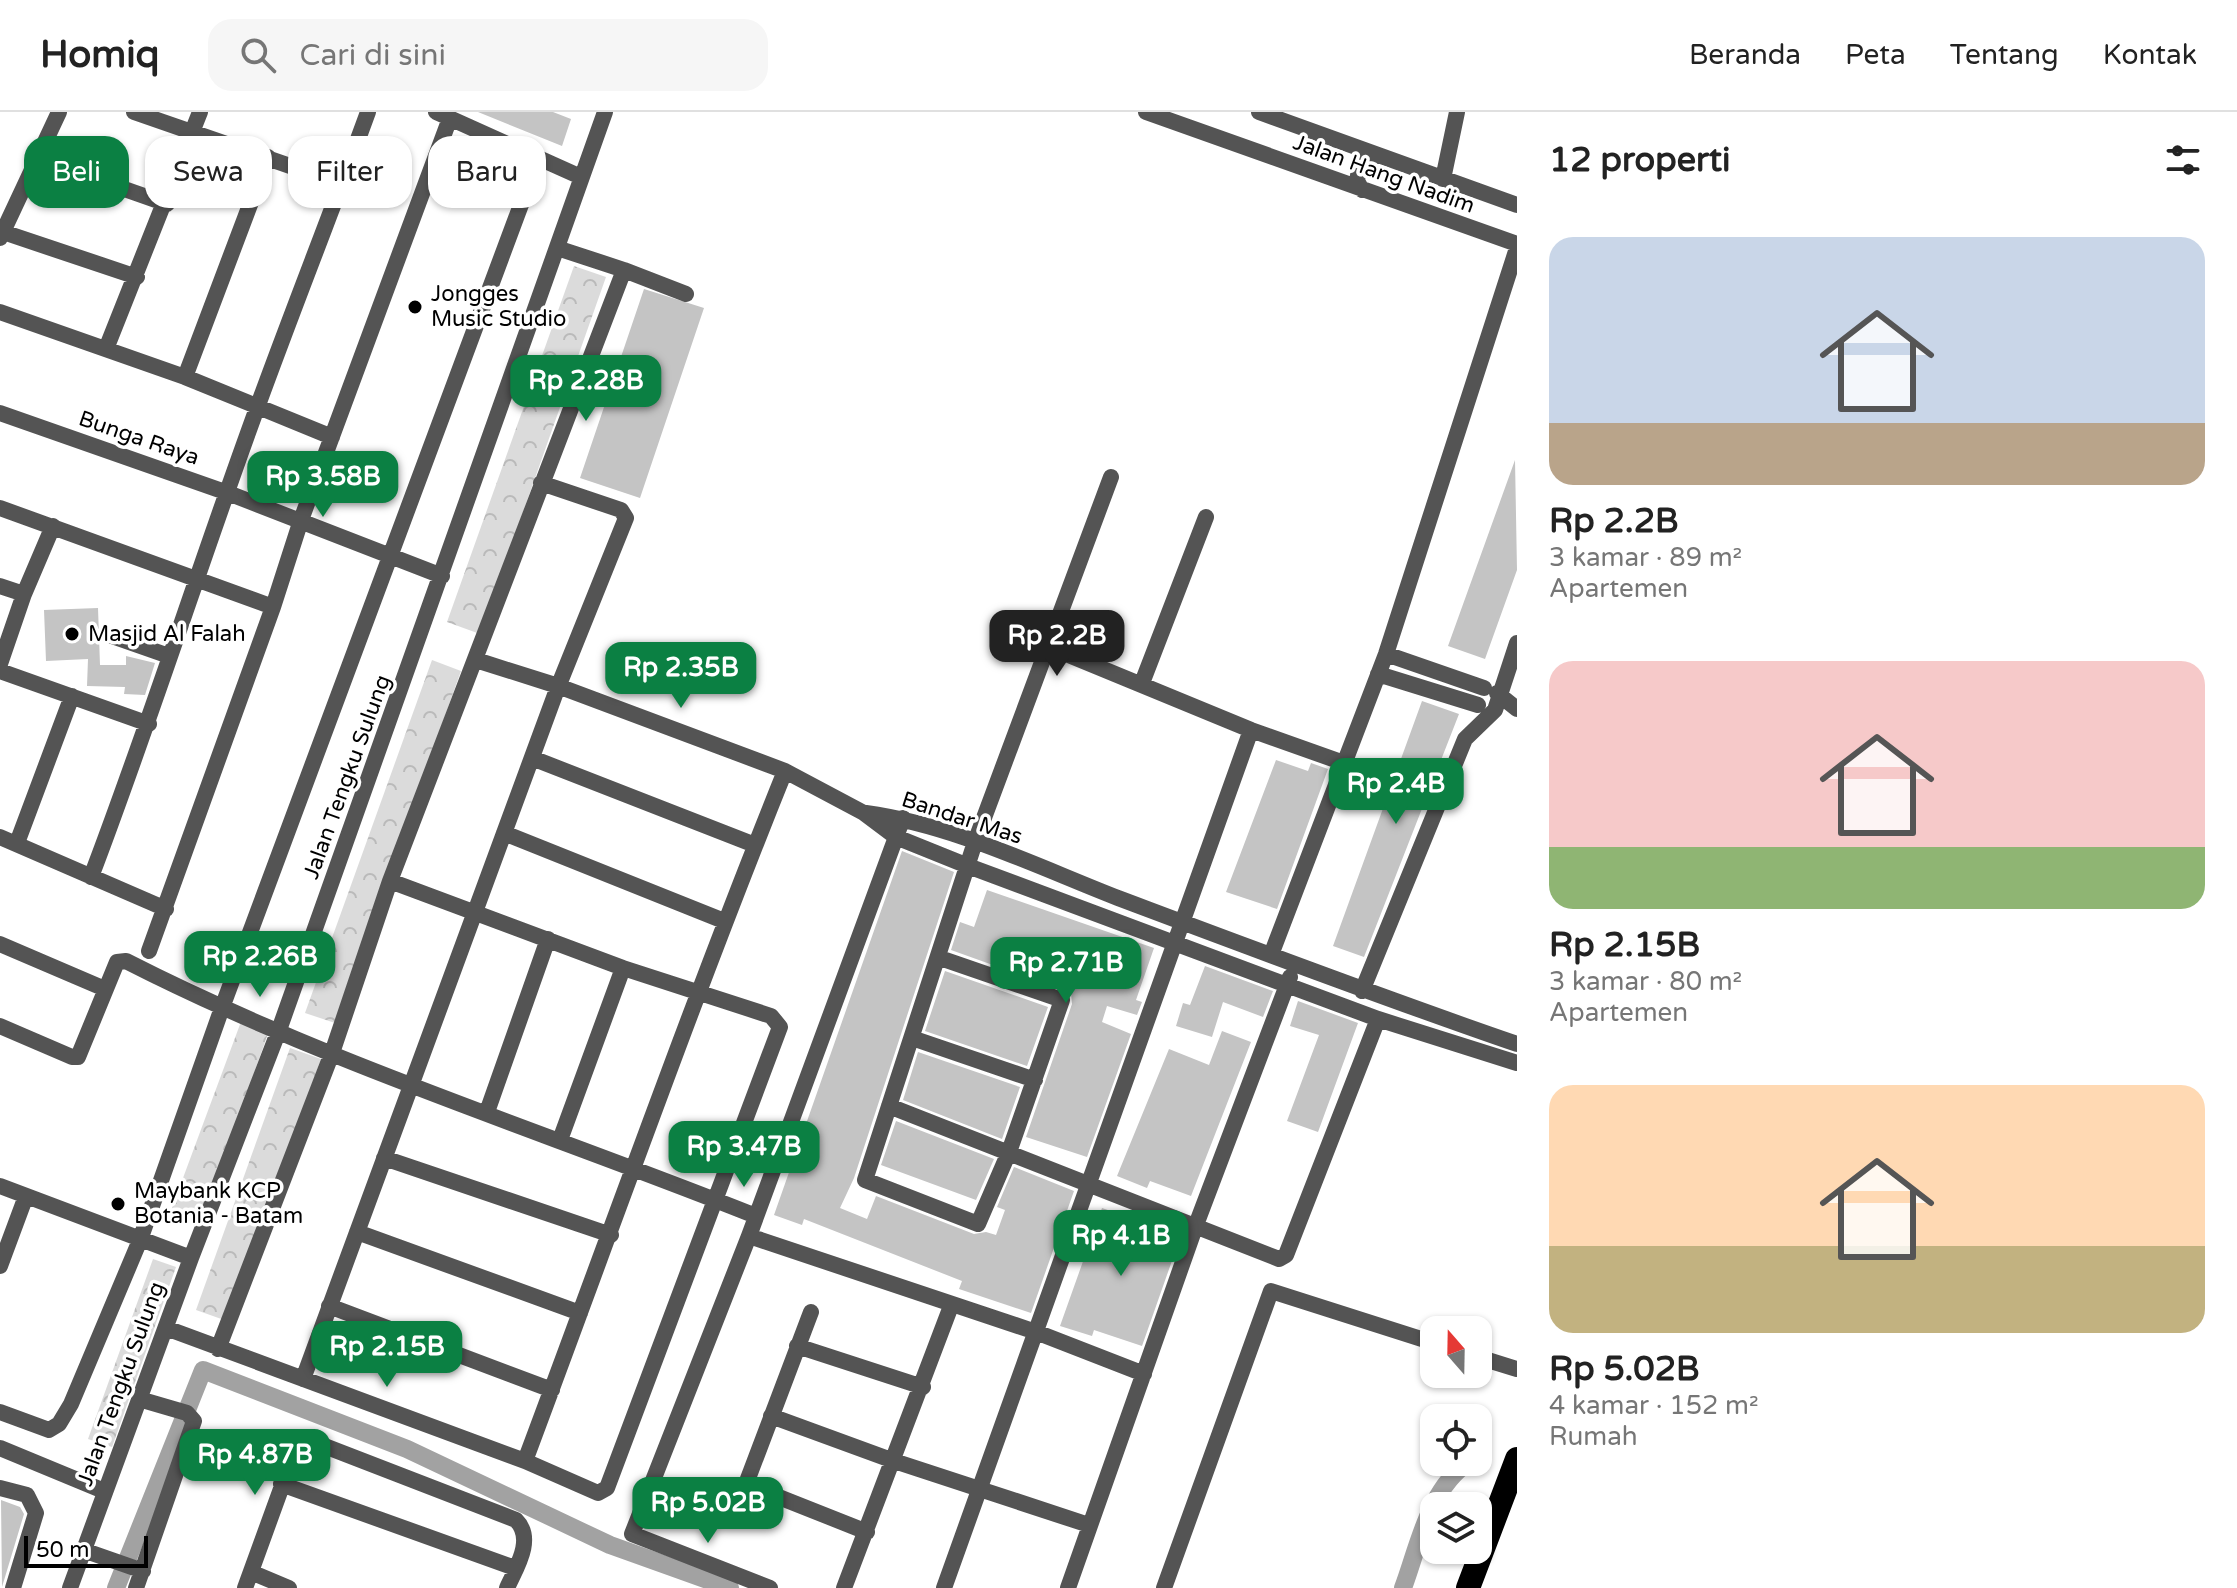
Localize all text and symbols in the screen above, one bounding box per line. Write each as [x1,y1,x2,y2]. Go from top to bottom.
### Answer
search box [208,19,768,91]
text: Homiq [40,32,160,78]
icon: search [236,33,280,77]
text: Cari di sini [300,37,446,74]
text: Beranda [1689,38,1801,72]
text: Peta [1845,38,1906,72]
text: Tentang [1950,38,2059,72]
text: Kontak [2103,38,2197,72]
street label: Jalan Hang Nadim [1290,129,1478,219]
chip: Beli [24,136,129,208]
chip: Sewa [145,136,272,208]
chip: Filter [288,136,412,208]
chip: Baru [428,136,546,208]
icon: filters [2161,138,2205,182]
text: 12 properti [1549,140,1730,181]
place label: Jongges Music Studio [431,281,566,332]
icon: home [1805,289,1949,433]
marker: Jongges Music Studio [406,298,424,316]
pin: Rp 2.28B [503,355,669,423]
text: Rp 2.28B [528,365,644,396]
street label: Bunga Raya [75,405,203,471]
pin: Rp 3.58B [240,451,406,519]
text: Rp 3.58B [265,461,381,492]
text: Rp 2.2B [1549,501,1679,542]
text: 3 kamar · 89 m² [1549,542,1742,573]
text: Apartemen [1549,573,1688,604]
pin: Rp 2.2B [983,610,1131,678]
text: Rp 2.2B [1007,620,1107,651]
place label: Masjid Al Falah [88,621,246,647]
marker: Masjid Al Falah [63,625,81,643]
pin: Rp 2.35B [598,642,764,710]
text: Rp 2.35B [623,652,739,683]
street label: Jalan Tengku Sulung [298,671,396,883]
icon: home [1805,713,1949,857]
pin: Rp 2.4B [1322,758,1470,826]
text: Rp 2.4B [1347,768,1445,799]
street label: Bandar Mas [898,786,1026,850]
text: Rp 2.15B [1549,925,1700,966]
pin: Rp 2.26B [177,931,343,999]
pin: Rp 2.71B [983,937,1149,1005]
text: Rp 2.26B [202,941,318,972]
text: Rp 2.71B [1008,947,1124,978]
text: 3 kamar · 80 m² [1549,966,1742,997]
text: Apartemen [1549,997,1688,1028]
pin: Rp 3.47B [661,1121,827,1189]
text: Rp 3.47B [687,1131,801,1162]
icon: home [1805,1137,1949,1281]
place label: Maybank KCP Botania - Batam [134,1178,303,1229]
marker: Maybank KCP Botania - Batam [109,1195,127,1213]
pin: Rp 4.1B [1047,1210,1195,1278]
text: Rp 4.1B [1071,1220,1171,1251]
street label: Jalan Tengku Sulung [72,1278,170,1490]
north arrow [1420,1316,1492,1388]
map controls [1420,1316,1492,1564]
pin: Rp 2.15B [304,1321,470,1389]
text: Rp 2.15B [329,1331,445,1362]
text: Rp 5.02B [1549,1349,1700,1390]
text: 4 kamar · 152 m² [1549,1390,1759,1421]
button: locate [1420,1404,1492,1476]
text: Rumah [1549,1421,1638,1452]
pin: Rp 4.87B [172,1429,338,1497]
text: Rp 4.87B [197,1439,313,1470]
pin: Rp 5.02B [625,1477,791,1545]
text: Rp 5.02B [650,1487,766,1518]
button: layers [1420,1492,1492,1564]
scale bar [24,1532,148,1568]
text: 50 m [36,1537,90,1563]

